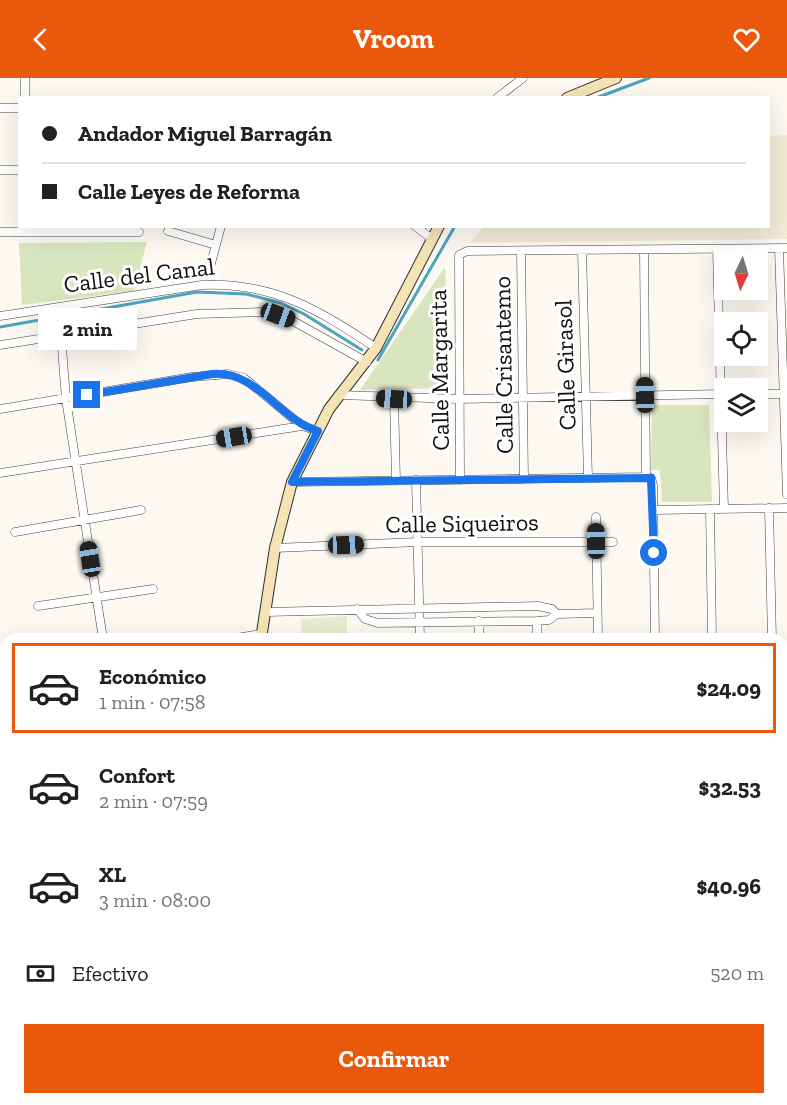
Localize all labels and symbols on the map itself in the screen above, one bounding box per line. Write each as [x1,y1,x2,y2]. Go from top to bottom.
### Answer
north arrow [714,246,768,300]
street label: Calle del Canal [62,251,216,299]
street label: Calle Crisantemo [487,276,519,454]
street label: Calle Margarita [423,289,455,451]
street label: Calle Girasol [548,299,582,431]
car [258,300,298,330]
callout: 2 min [38,308,136,350]
car [636,377,654,413]
route end [73,381,100,408]
car [376,389,412,409]
car [215,425,253,449]
street label: Calle Siqueiros [385,507,539,539]
car [587,523,605,559]
car [328,535,364,555]
route start [640,539,667,566]
car [78,540,102,578]

